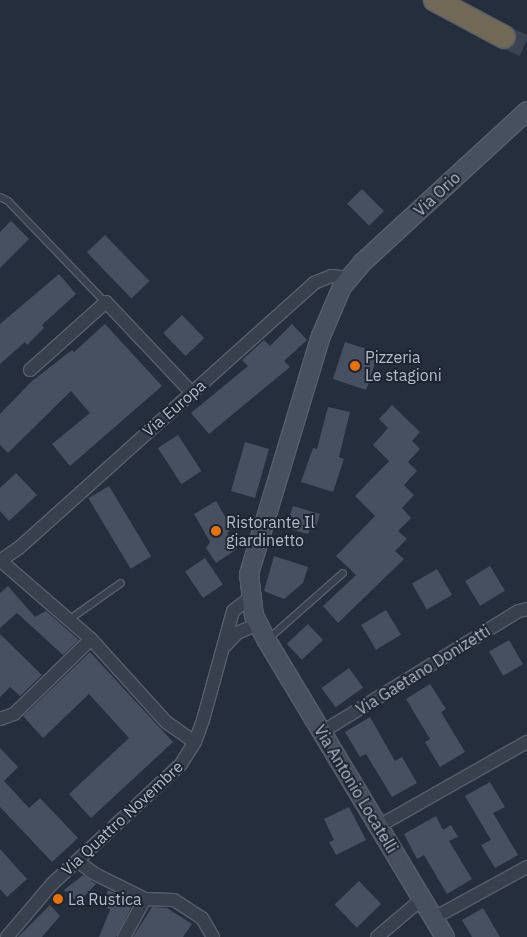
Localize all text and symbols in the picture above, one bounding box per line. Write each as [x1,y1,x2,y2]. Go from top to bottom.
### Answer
street label: Via Orio [410,168,464,220]
place label: Pizzeria Le stagioni [365,347,442,385]
marker: Pizzeria Le stagioni [349,360,361,372]
street label: Via Europa [139,375,209,441]
place label: Ristorante Il giardinetto [226,512,315,550]
marker: Ristorante Il giardinetto [210,525,222,537]
street label: Via Gaetano Donizetti [352,621,494,719]
street label: Via Antonio Locatelli [310,721,402,857]
street label: Via Quattro Novembre [57,757,187,879]
place label: La Rustica [68,889,142,909]
marker: La Rustica [52,893,64,905]

